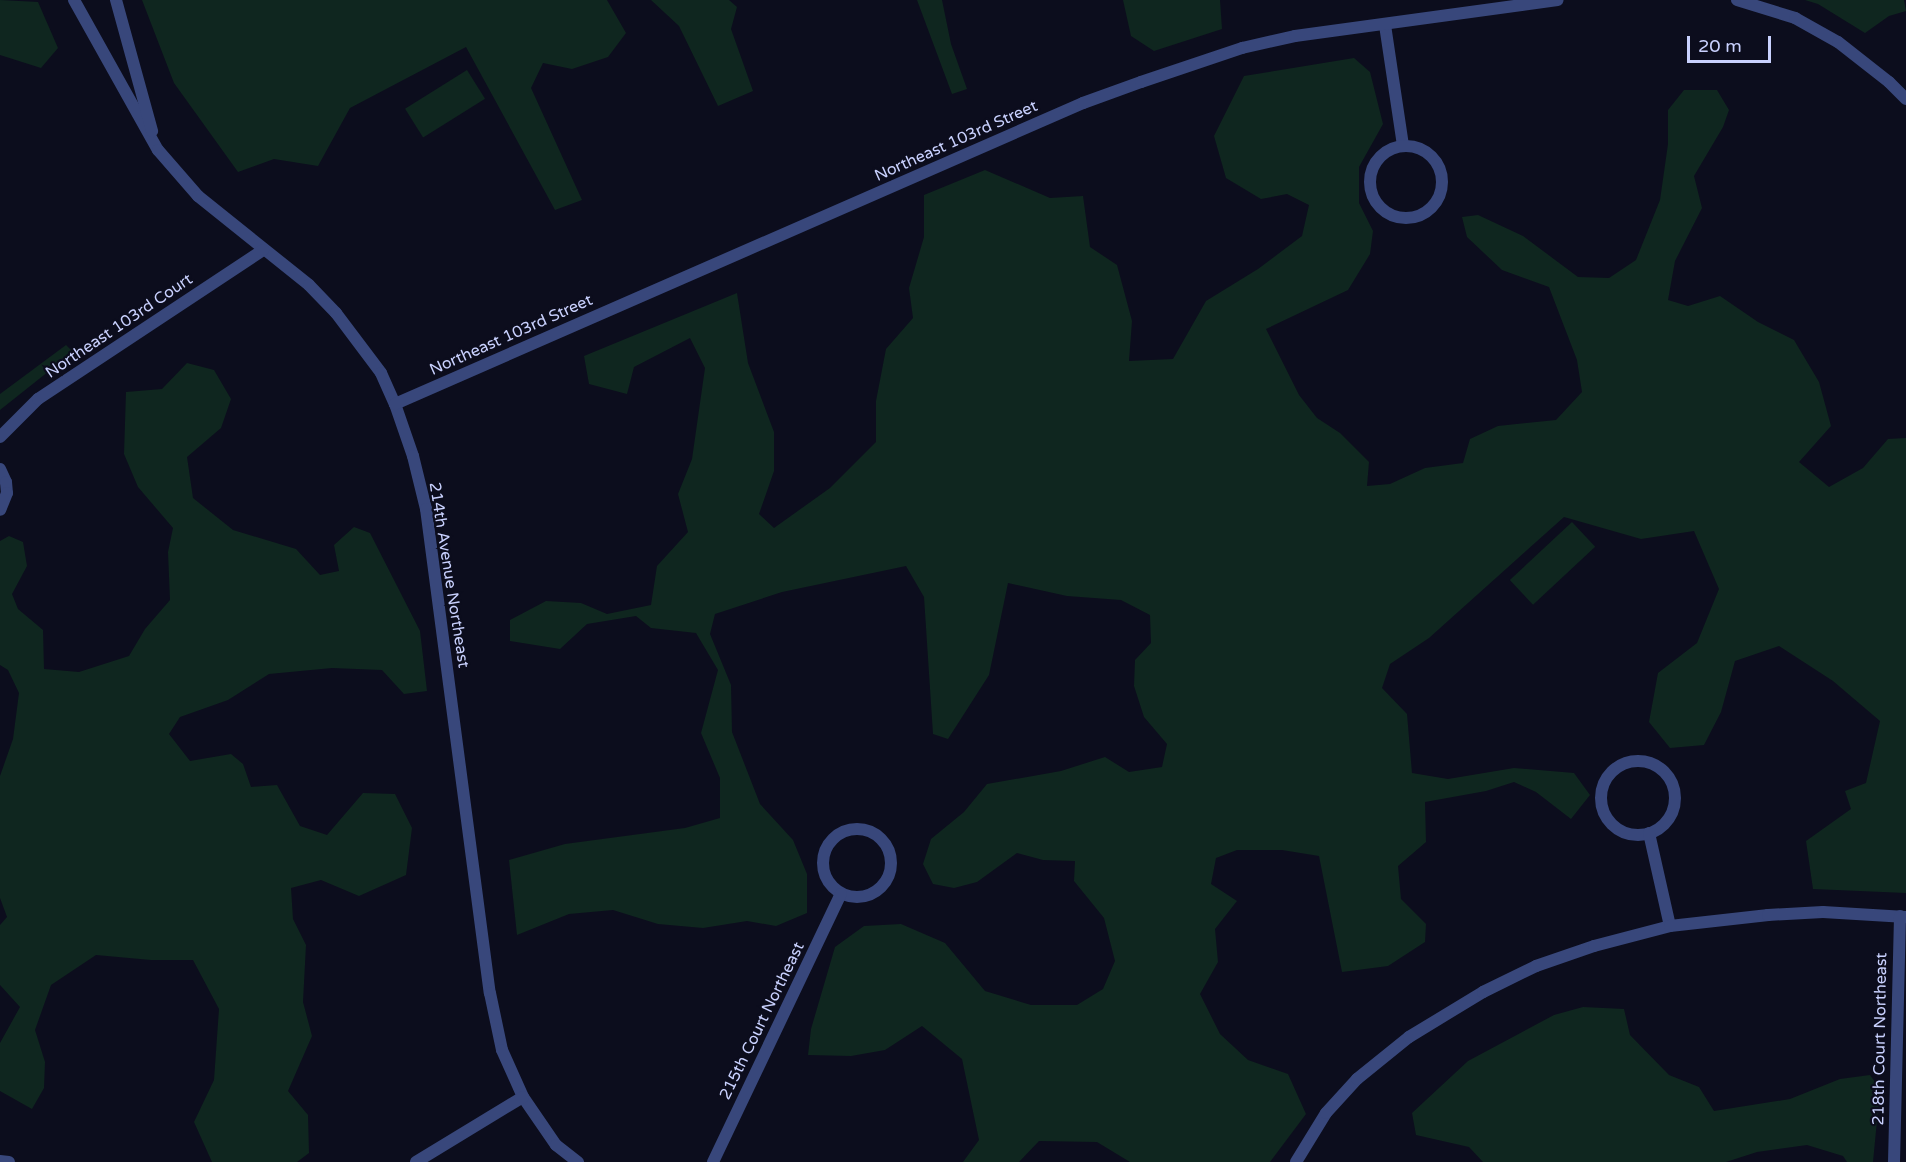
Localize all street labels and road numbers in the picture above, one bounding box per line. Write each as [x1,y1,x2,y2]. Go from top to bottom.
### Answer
street label: Northeast 103rd Street [872,96,1040,186]
street label: Northeast 103rd Court [42,270,196,382]
street label: Northeast 103rd Street [427,290,595,380]
street label: 214th Avenue Northeast [425,481,473,669]
street label: 215th Court Northeast [715,939,809,1103]
street label: 218th Court Northeast [1869,952,1891,1126]

